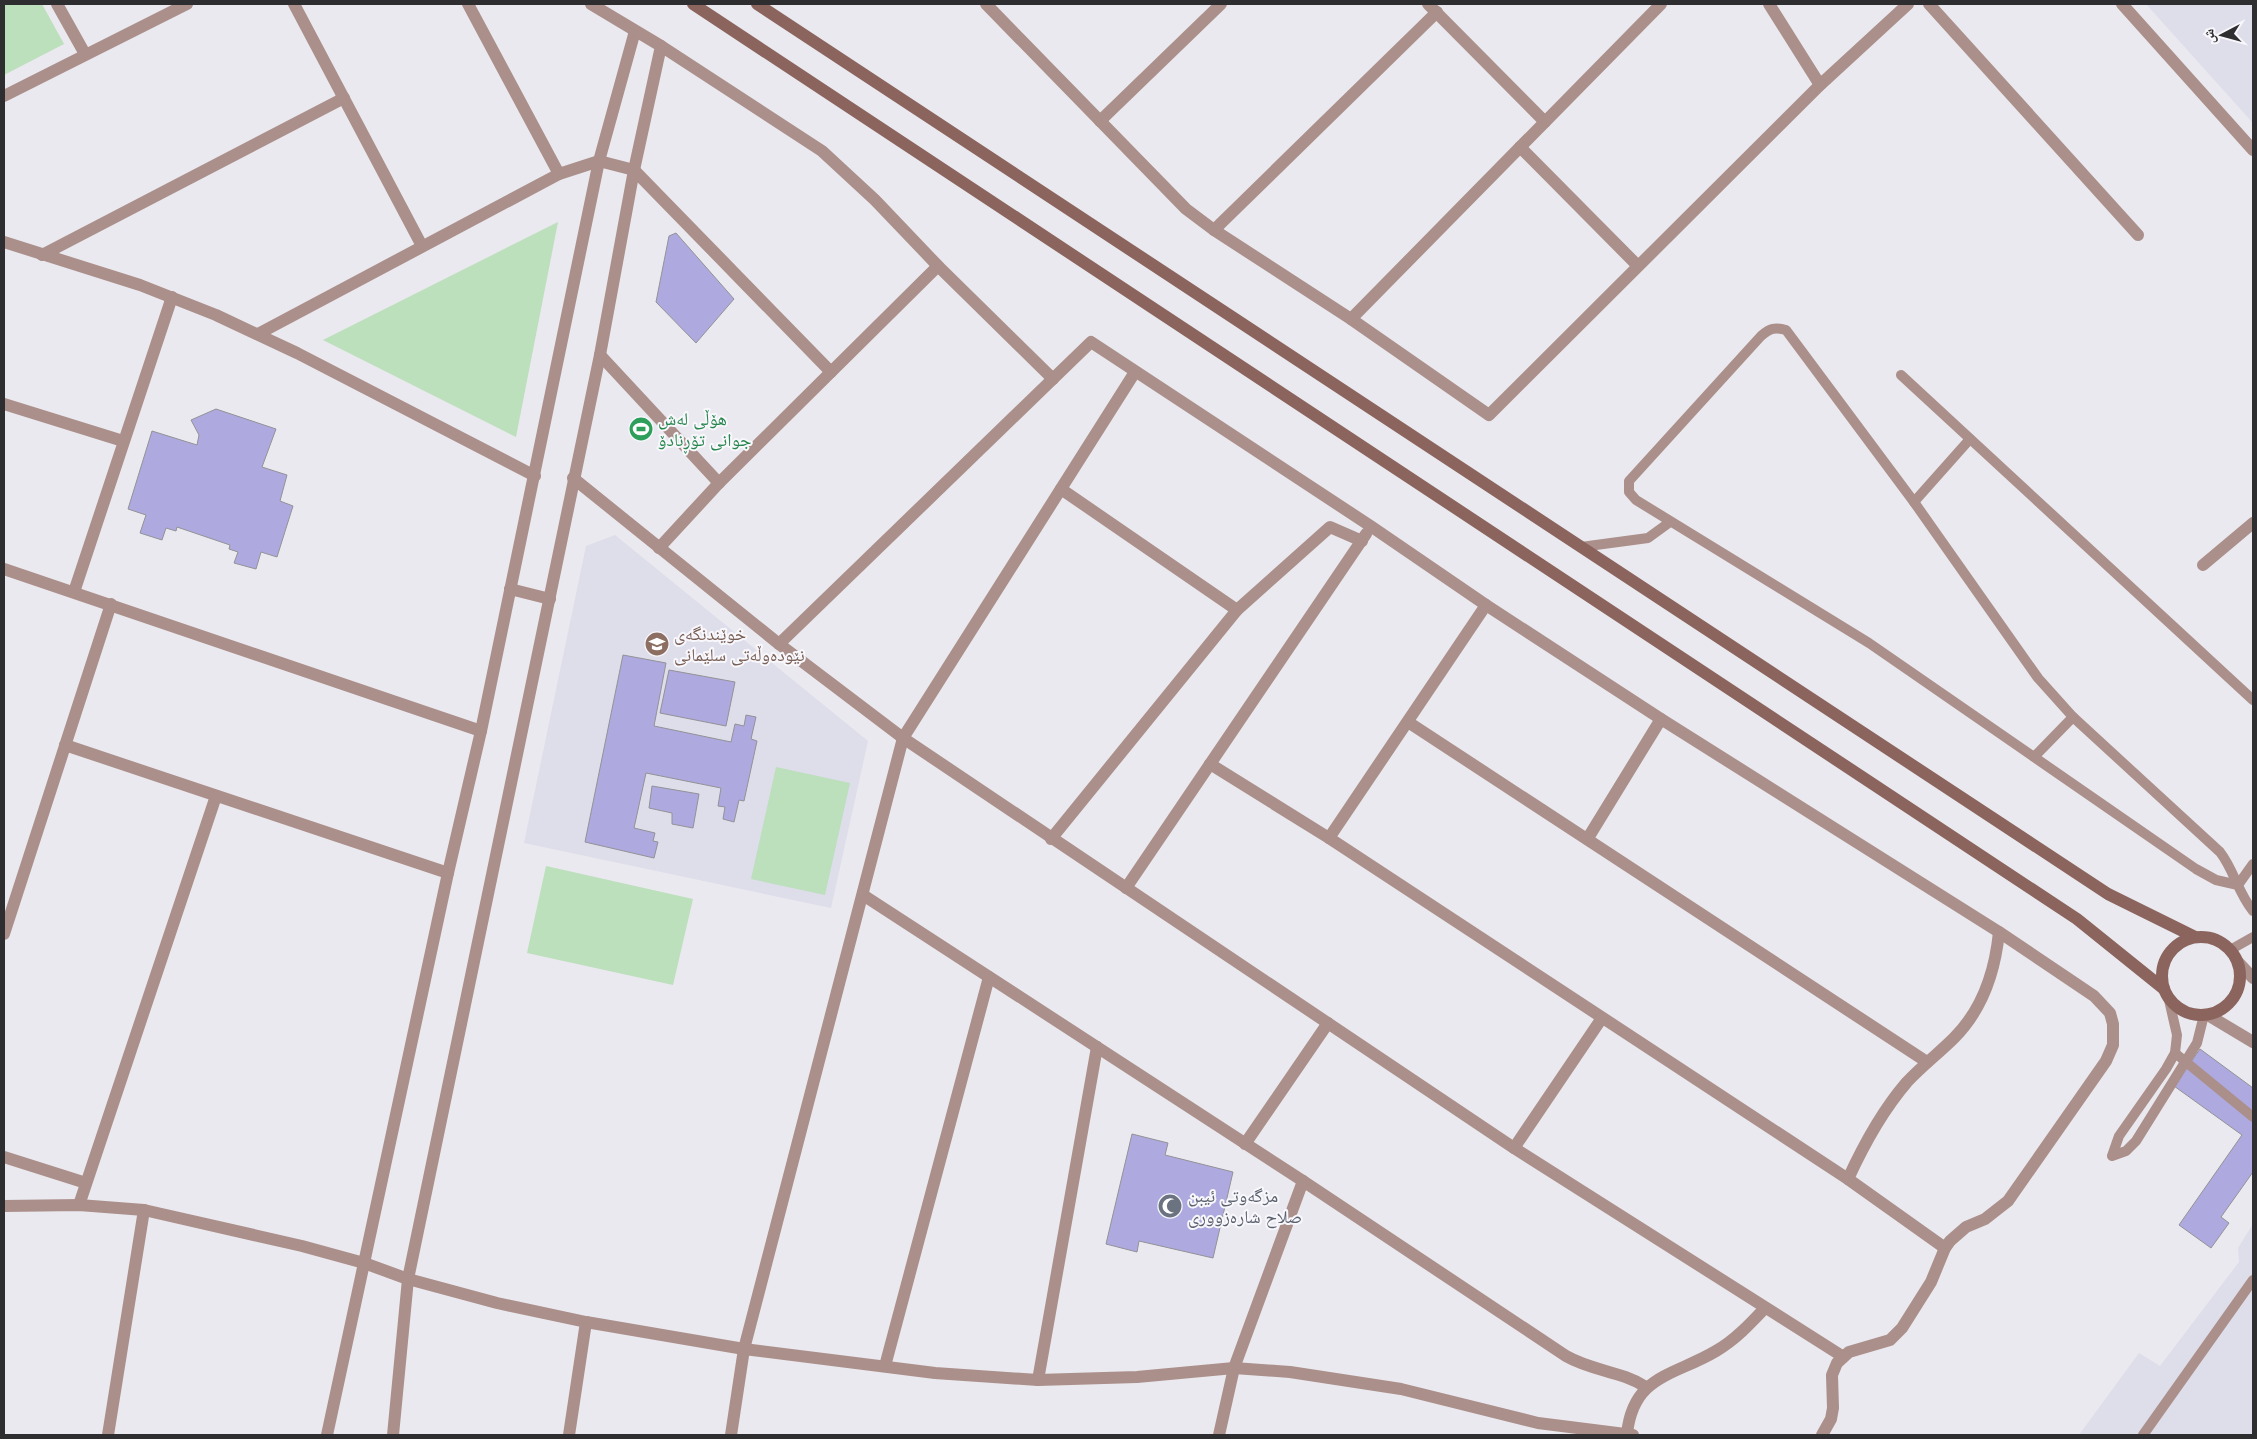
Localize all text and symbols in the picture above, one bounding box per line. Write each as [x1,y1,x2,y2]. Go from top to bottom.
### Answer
north arrow [2197,10,2247,60]
text: ش [2200,28,2219,45]
place label: ھۆڵی لەش جوانی تۆڕنادۆ [658,409,751,454]
sports icon: ھۆڵی لەش جوانی تۆڕنادۆ [628,416,654,442]
place label: خوێندنگەی نێوده‌وڵه‌تی سلێمانی [674,624,805,666]
school or university icon: خوێندنگەی نێوده‌وڵه‌تی سلێمانی [644,631,670,657]
place label: مزگەوتی ئیبن صلاح شارەزووری [1188,1186,1302,1229]
mosque icon: مزگەوتی ئیبن صلاح شارەزووری [1157,1193,1183,1219]

